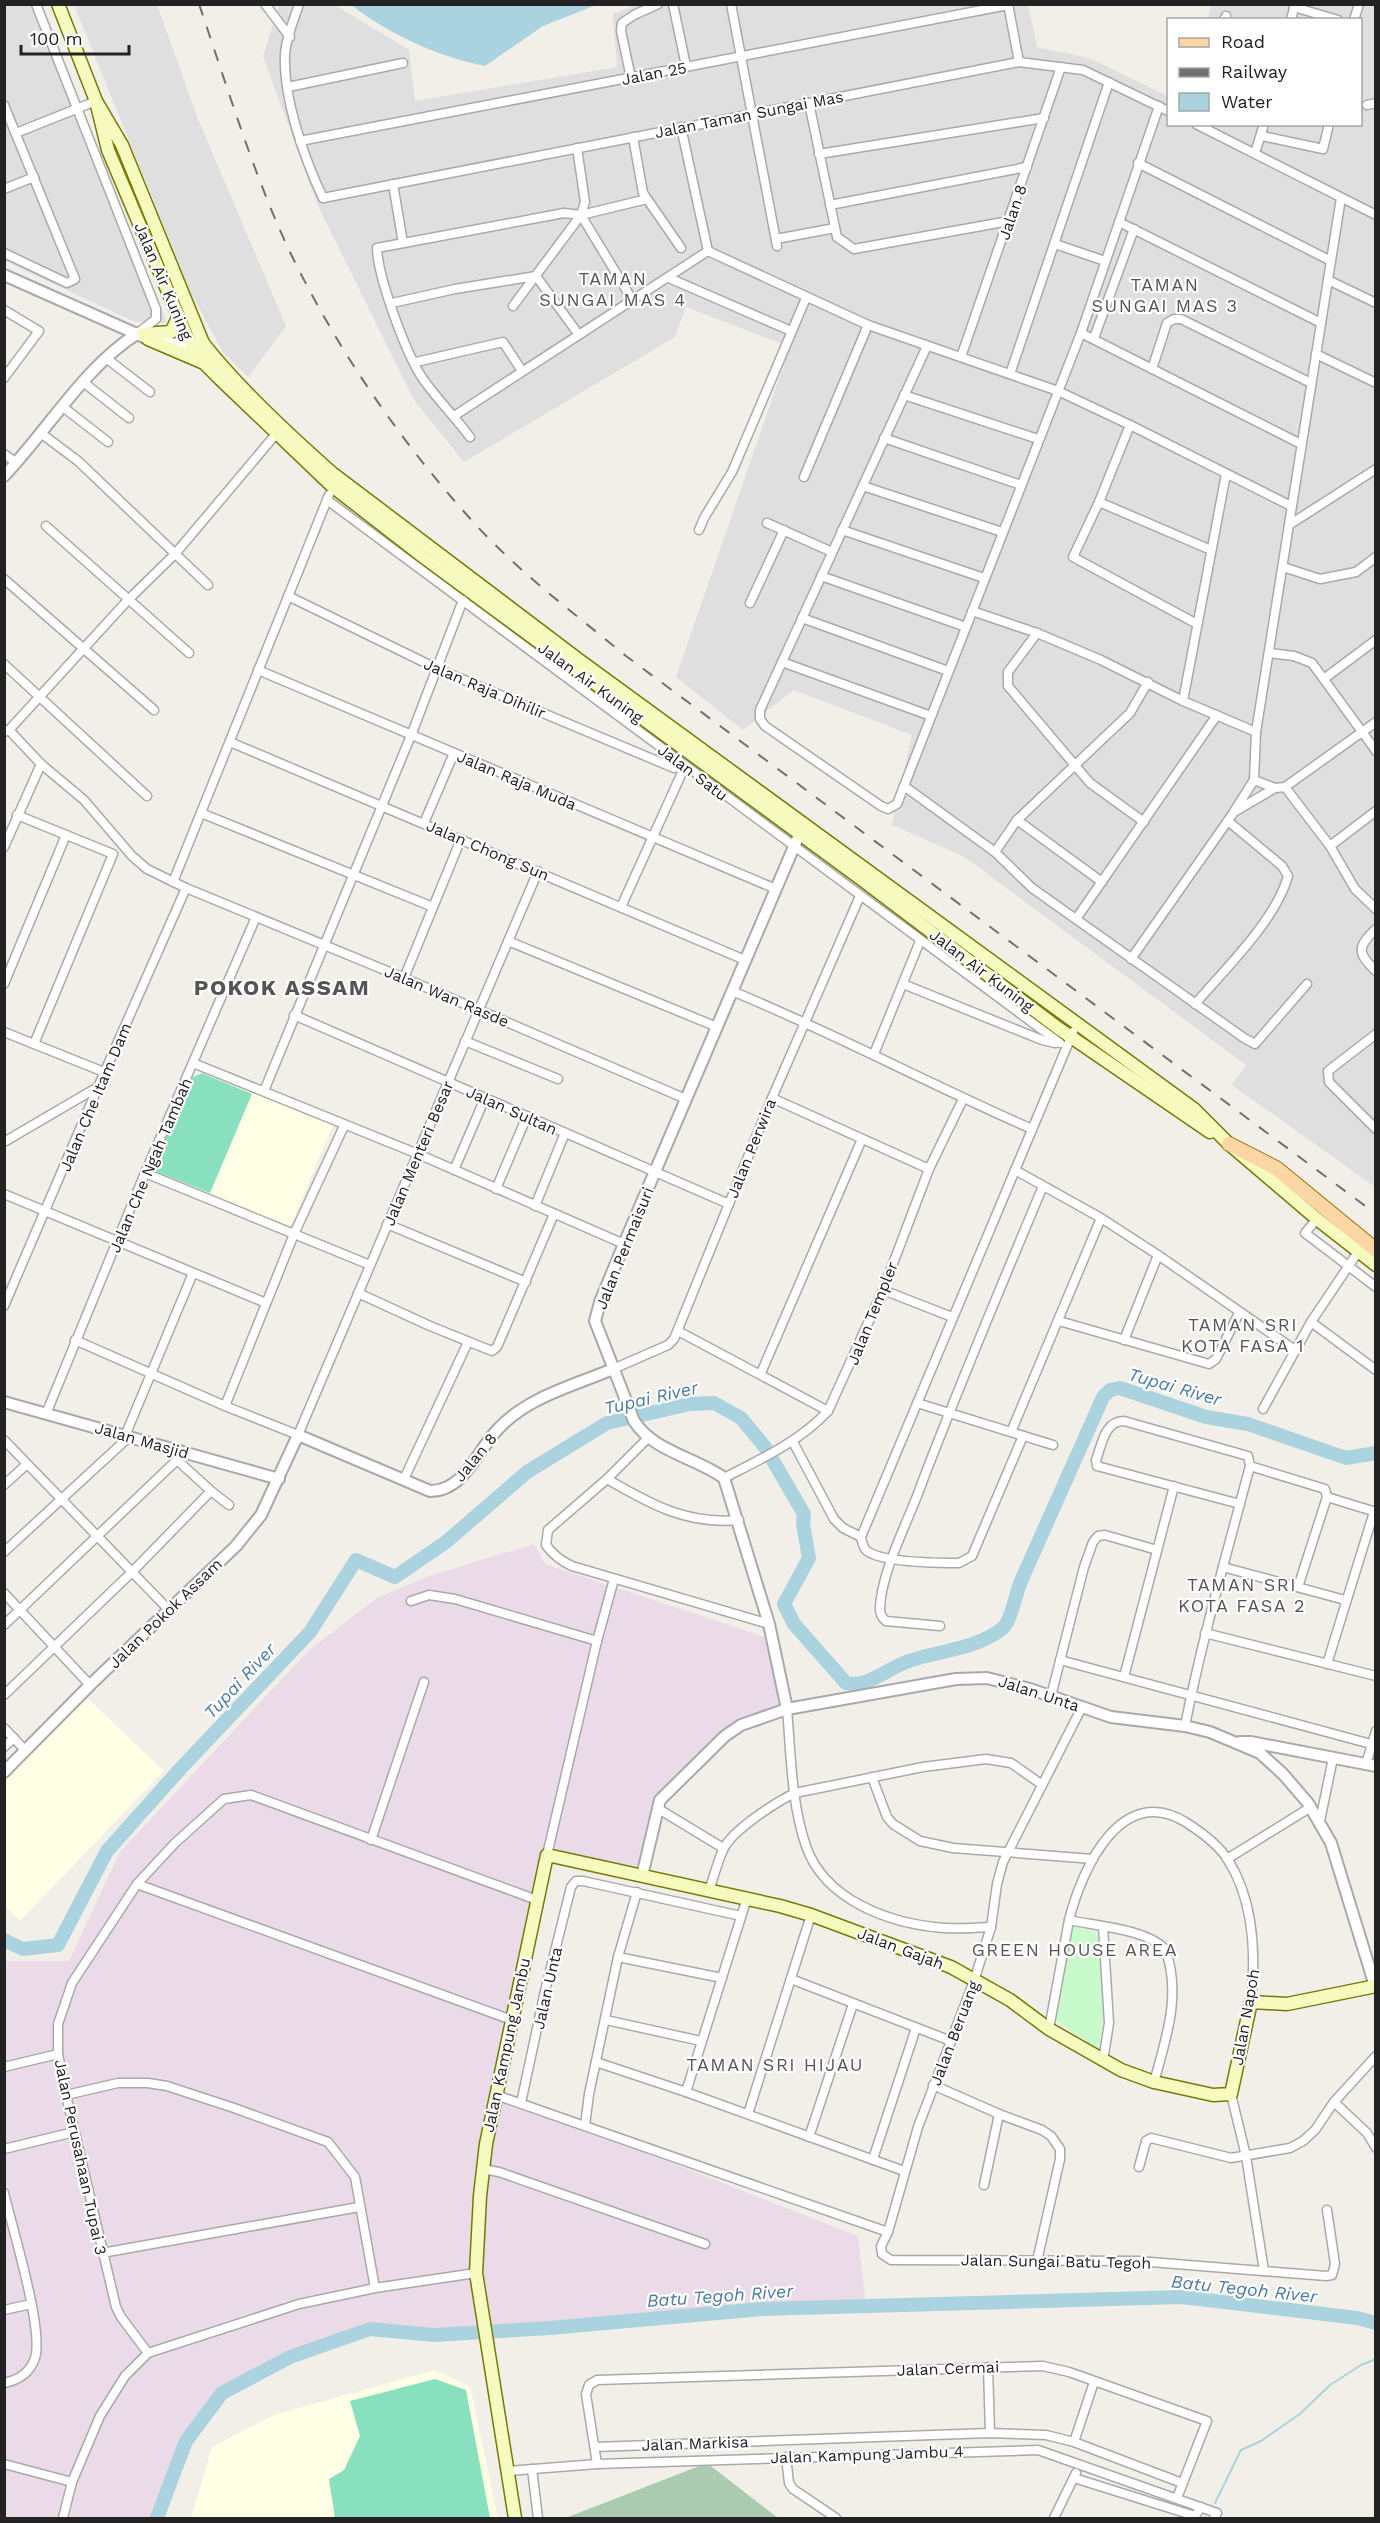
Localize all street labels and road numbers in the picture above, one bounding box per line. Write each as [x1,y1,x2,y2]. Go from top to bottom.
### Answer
street label: Jalan 25 [620,58,688,89]
street label: Jalan Taman Sungai Mas [653,87,845,142]
street label: Jalan 8 [994,182,1031,242]
street label: Jalan Air Kuning [130,220,197,343]
street label: Jalan Air Kuning [534,638,647,727]
street label: Jalan Raja Dihilir [421,654,549,723]
street label: Jalan Satu [654,740,731,805]
street label: Jalan Raja Muda [454,747,579,814]
street label: Jalan Chong Sun [424,816,552,885]
street label: Jalan Air Kuning [926,925,1038,1016]
street label: Jalan Wan Rasde [382,962,512,1031]
street label: Jalan Che Itam Dam [56,1020,135,1174]
street label: Jalan Che Ngah Tambah [105,1075,196,1255]
street label: Jalan Menteri Besar [379,1077,458,1229]
street label: Jalan Sultan [463,1082,560,1139]
street label: Jalan Perwira [723,1096,780,1201]
street label: Jalan Permaisuri [591,1184,658,1312]
street label: Jalan Templer [843,1258,902,1368]
street label: Jalan Masjid [93,1418,191,1463]
street label: Jalan 8 [450,1429,501,1485]
street label: Jalan Pokok Assam [105,1554,226,1672]
street label: Jalan Unta [996,1671,1082,1715]
street label: Jalan Gajah [855,1923,947,1974]
street label: Jalan Unta [529,1945,566,2031]
street label: Jalan Kampung Jambu [479,1956,534,2134]
street label: Jalan Napoh [1228,1967,1263,2067]
street label: Jalan Beruang [926,1978,983,2088]
street label: Jalan Perusahaan Tupai 3 [50,2058,111,2257]
street label: Jalan Sungai Batu Tegoh [961,2250,1151,2273]
street label: Jalan Cermai [896,2357,1000,2380]
street label: Jalan Markisa [641,2432,749,2455]
street label: Jalan Kampung Jambu 4 [770,2442,964,2467]

